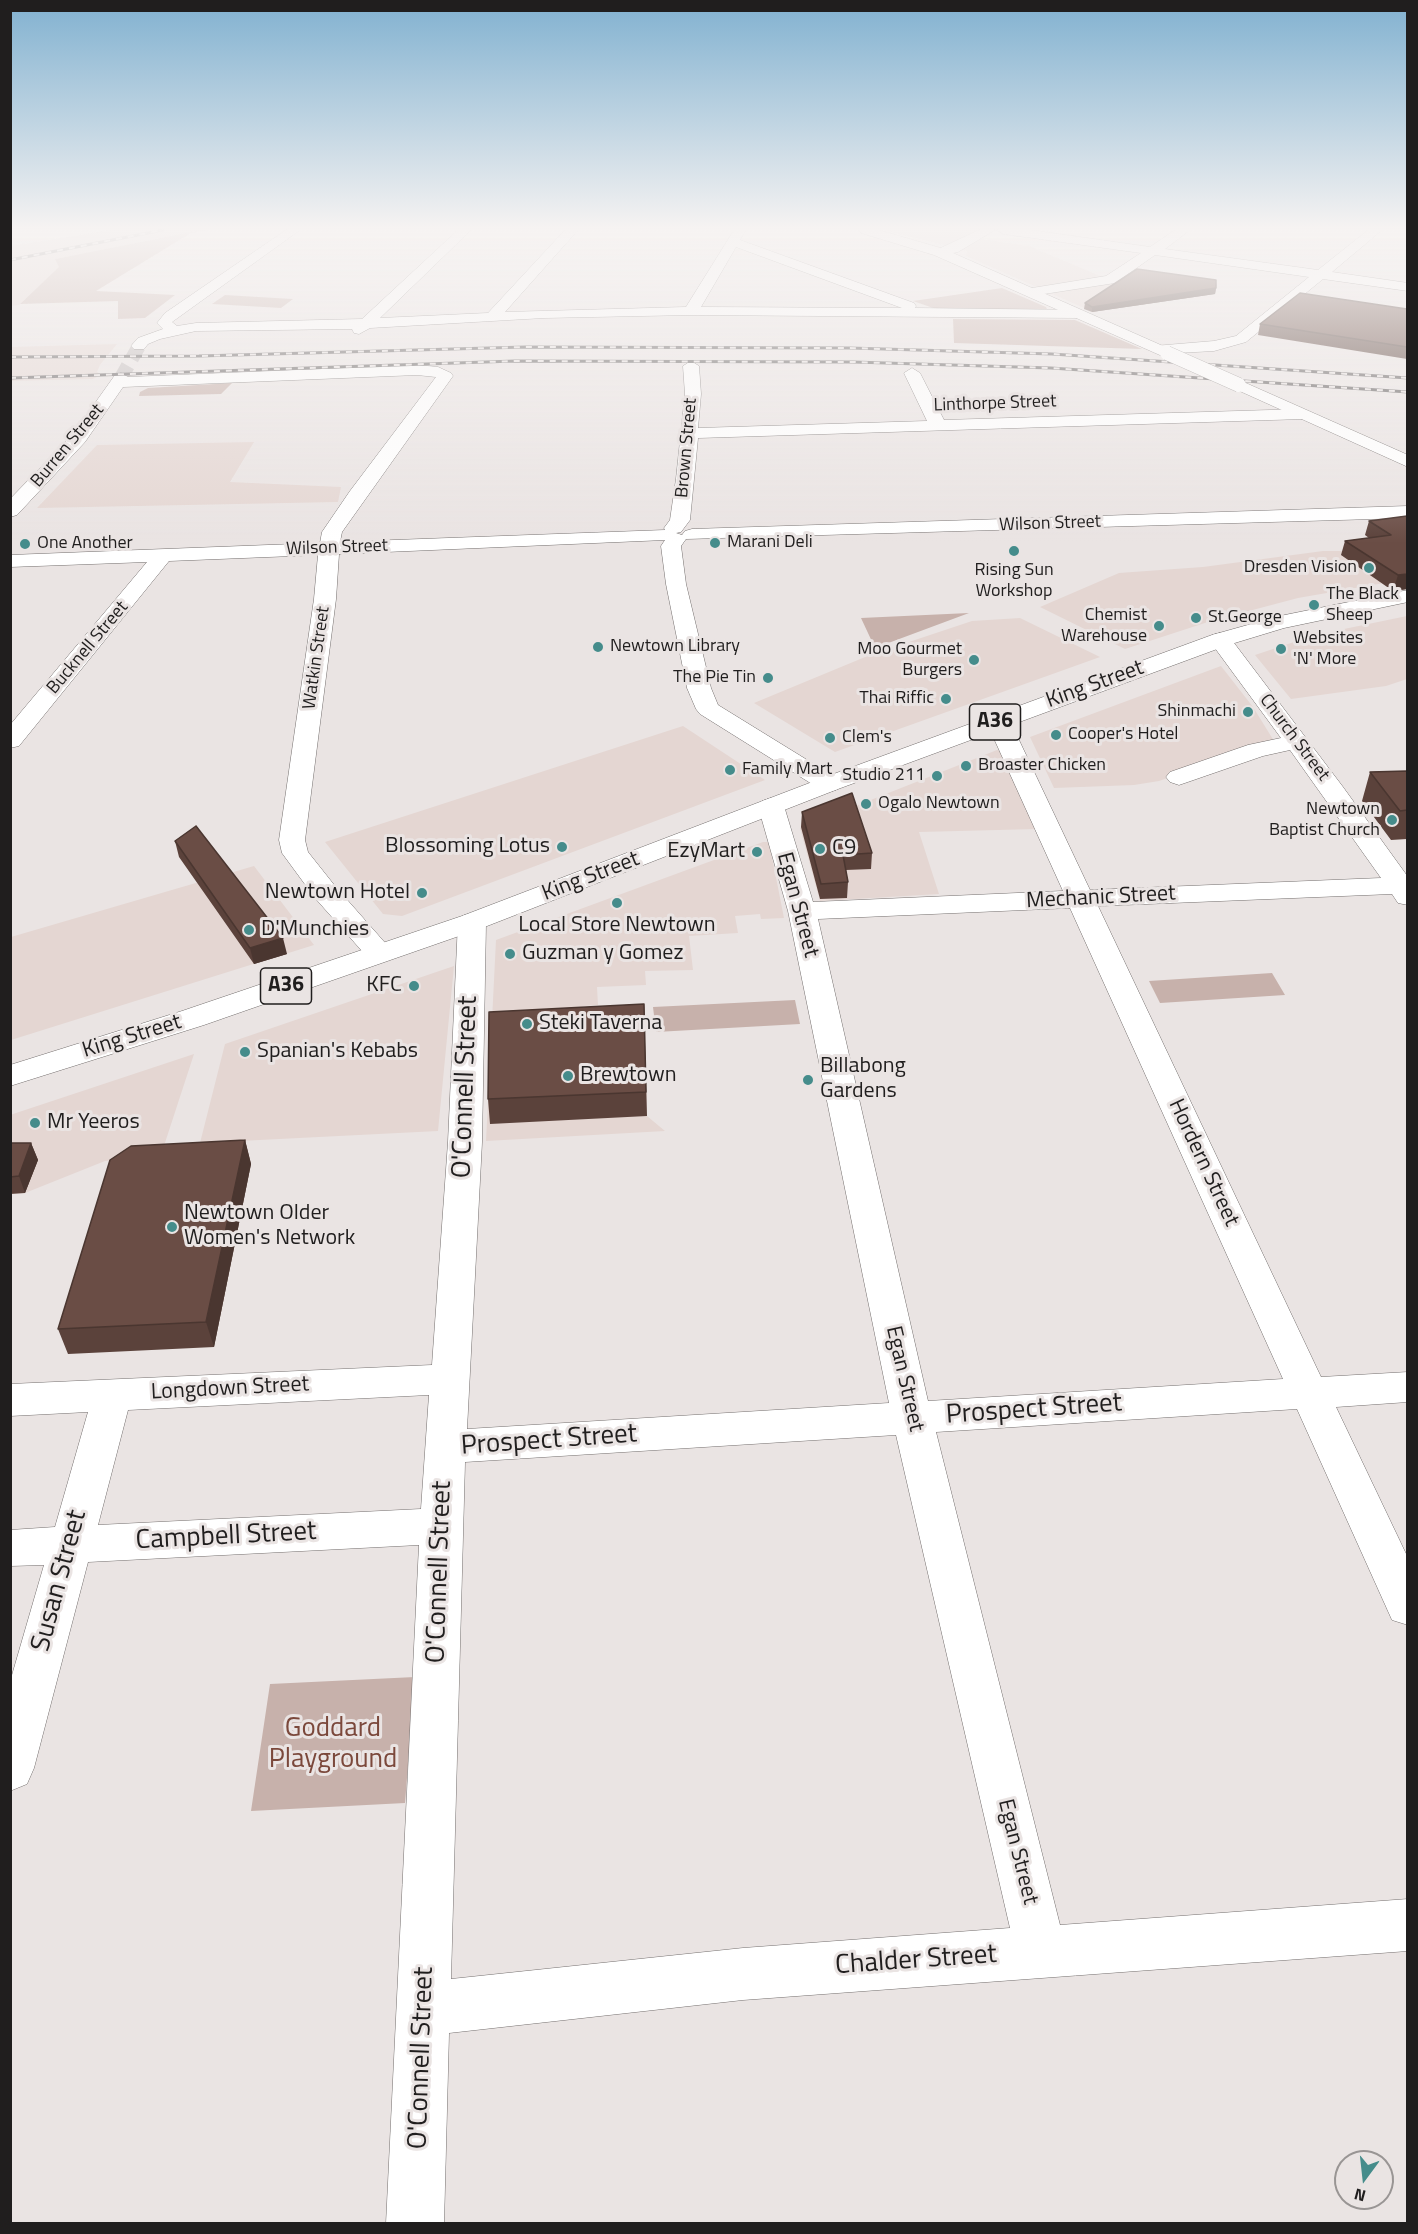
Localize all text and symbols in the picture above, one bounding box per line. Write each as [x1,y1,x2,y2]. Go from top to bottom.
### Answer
street label: Linthorpe Street [933,391,1057,417]
street label: Brown Street [672,397,702,499]
street label: Burren Street [27,400,109,492]
street label: Wilson Street [999,511,1101,537]
place label: Marani Deli [727,532,813,554]
place label: One Another [37,533,133,555]
street label: Wilson Street [286,535,388,561]
marker: Marani Deli [708,536,722,550]
marker: One Another [18,537,32,551]
marker: Rising Sun Workshop [1007,544,1021,558]
place label: Dresden Vision [1244,557,1357,579]
place label: Rising Sun Workshop [974,560,1054,602]
marker: Dresden Vision [1362,561,1376,575]
place label: The Black Sheep [1326,584,1399,626]
street label: Bucknell Street [43,597,133,699]
marker: The Black Sheep [1307,598,1321,612]
street label: Watkin Street [299,605,335,711]
place label: Chemist Warehouse [1061,605,1147,648]
place label: St.George [1208,607,1282,629]
marker: St.George [1189,611,1203,625]
marker: Chemist Warehouse [1152,619,1166,633]
place label: Websites 'N' More [1293,628,1363,670]
place label: Newtown Library [610,636,740,658]
place label: Moo Gourmet Burgers [857,639,962,682]
marker: Newtown Library [591,640,605,654]
marker: Websites 'N' More [1274,642,1288,656]
marker: Moo Gourmet Burgers [967,653,981,667]
street label: King Street [1043,655,1147,715]
place label: The Pie Tin [673,667,756,689]
marker: The Pie Tin [761,671,775,685]
place label: Thai Riffic [859,688,934,710]
street label: Church Street [1254,690,1334,786]
marker: Thai Riffic [939,692,953,706]
place label: Shinmachi [1157,701,1236,723]
road number: A36 [970,704,1020,740]
marker: Shinmachi [1241,705,1255,719]
place label: Cooper's Hotel [1068,724,1178,746]
place label: Clem's [842,727,892,749]
marker: Cooper's Hotel [1049,728,1063,742]
marker: Clem's [823,731,837,745]
place label: Broaster Chicken [978,755,1106,777]
place label: Family Mart [742,759,832,781]
marker: Broaster Chicken [959,759,973,773]
marker: Family Mart [723,763,737,777]
place label: Studio 211 [842,765,925,787]
marker: Studio 211 [930,769,944,783]
place label: Ogalo Newtown [878,793,1000,815]
marker: Ogalo Newtown [859,797,873,811]
place label: Newtown Baptist Church [1269,799,1380,842]
marker: Newtown Baptist Church [1385,813,1399,827]
place label: Blossoming Lotus [385,834,550,860]
place label: C9 [832,836,856,862]
place label: EzyMart [667,839,745,865]
marker: Blossoming Lotus [555,840,569,854]
marker: C9 [813,842,827,856]
marker: EzyMart [750,845,764,859]
street label: King Street [539,846,643,908]
street label: Egan Street [770,850,824,960]
place label: Newtown Hotel [265,880,410,906]
street label: Mechanic Street [1026,881,1176,915]
marker: Newtown Hotel [415,886,429,900]
marker: Local Store Newtown [610,896,624,910]
place label: Local Store Newtown [518,913,716,939]
place label: D'Munchies [261,917,369,943]
marker: D'Munchies [242,923,256,937]
place label: Guzman y Gomez [522,941,683,967]
marker: Guzman y Gomez [503,947,517,961]
road number: A36 [260,968,312,1004]
place label: KFC [366,973,402,999]
marker: KFC [407,979,421,993]
street label: O'Connell Street [447,995,485,1179]
street label: King Street [79,1009,185,1065]
place label: Steki Taverna [539,1011,662,1037]
marker: Steki Taverna [520,1017,534,1031]
place label: Spanian's Kebabs [257,1039,418,1065]
marker: Spanian's Kebabs [238,1045,252,1059]
place label: Billabong Gardens [820,1054,906,1106]
place label: Brewtown [580,1063,677,1089]
marker: Brewtown [561,1069,575,1083]
marker: Billabong Gardens [801,1073,815,1087]
street label: Hordern Street [1162,1095,1244,1231]
place label: Mr Yeeros [47,1110,140,1136]
marker: Mr Yeeros [28,1116,42,1130]
place label: Newtown Older Women's Network [184,1201,355,1252]
marker: Newtown Older Women's Network [165,1220,179,1234]
street label: Egan Street [879,1324,929,1434]
street label: Longdown Street [150,1372,310,1406]
street label: Prospect Street [945,1388,1123,1432]
street label: Prospect Street [460,1419,638,1463]
street label: O'Connell Street [421,1480,459,1664]
street label: Susan Street [26,1507,94,1655]
street label: Campbell Street [135,1516,317,1558]
park label: Goddard Playground [269,1713,397,1776]
street label: Egan Street [991,1797,1043,1907]
street label: Chalder Street [834,1939,998,1983]
street label: O'Connell Street [403,1966,441,2150]
north arrow [1334,2150,1394,2210]
text: N [1351,2182,1368,2208]

